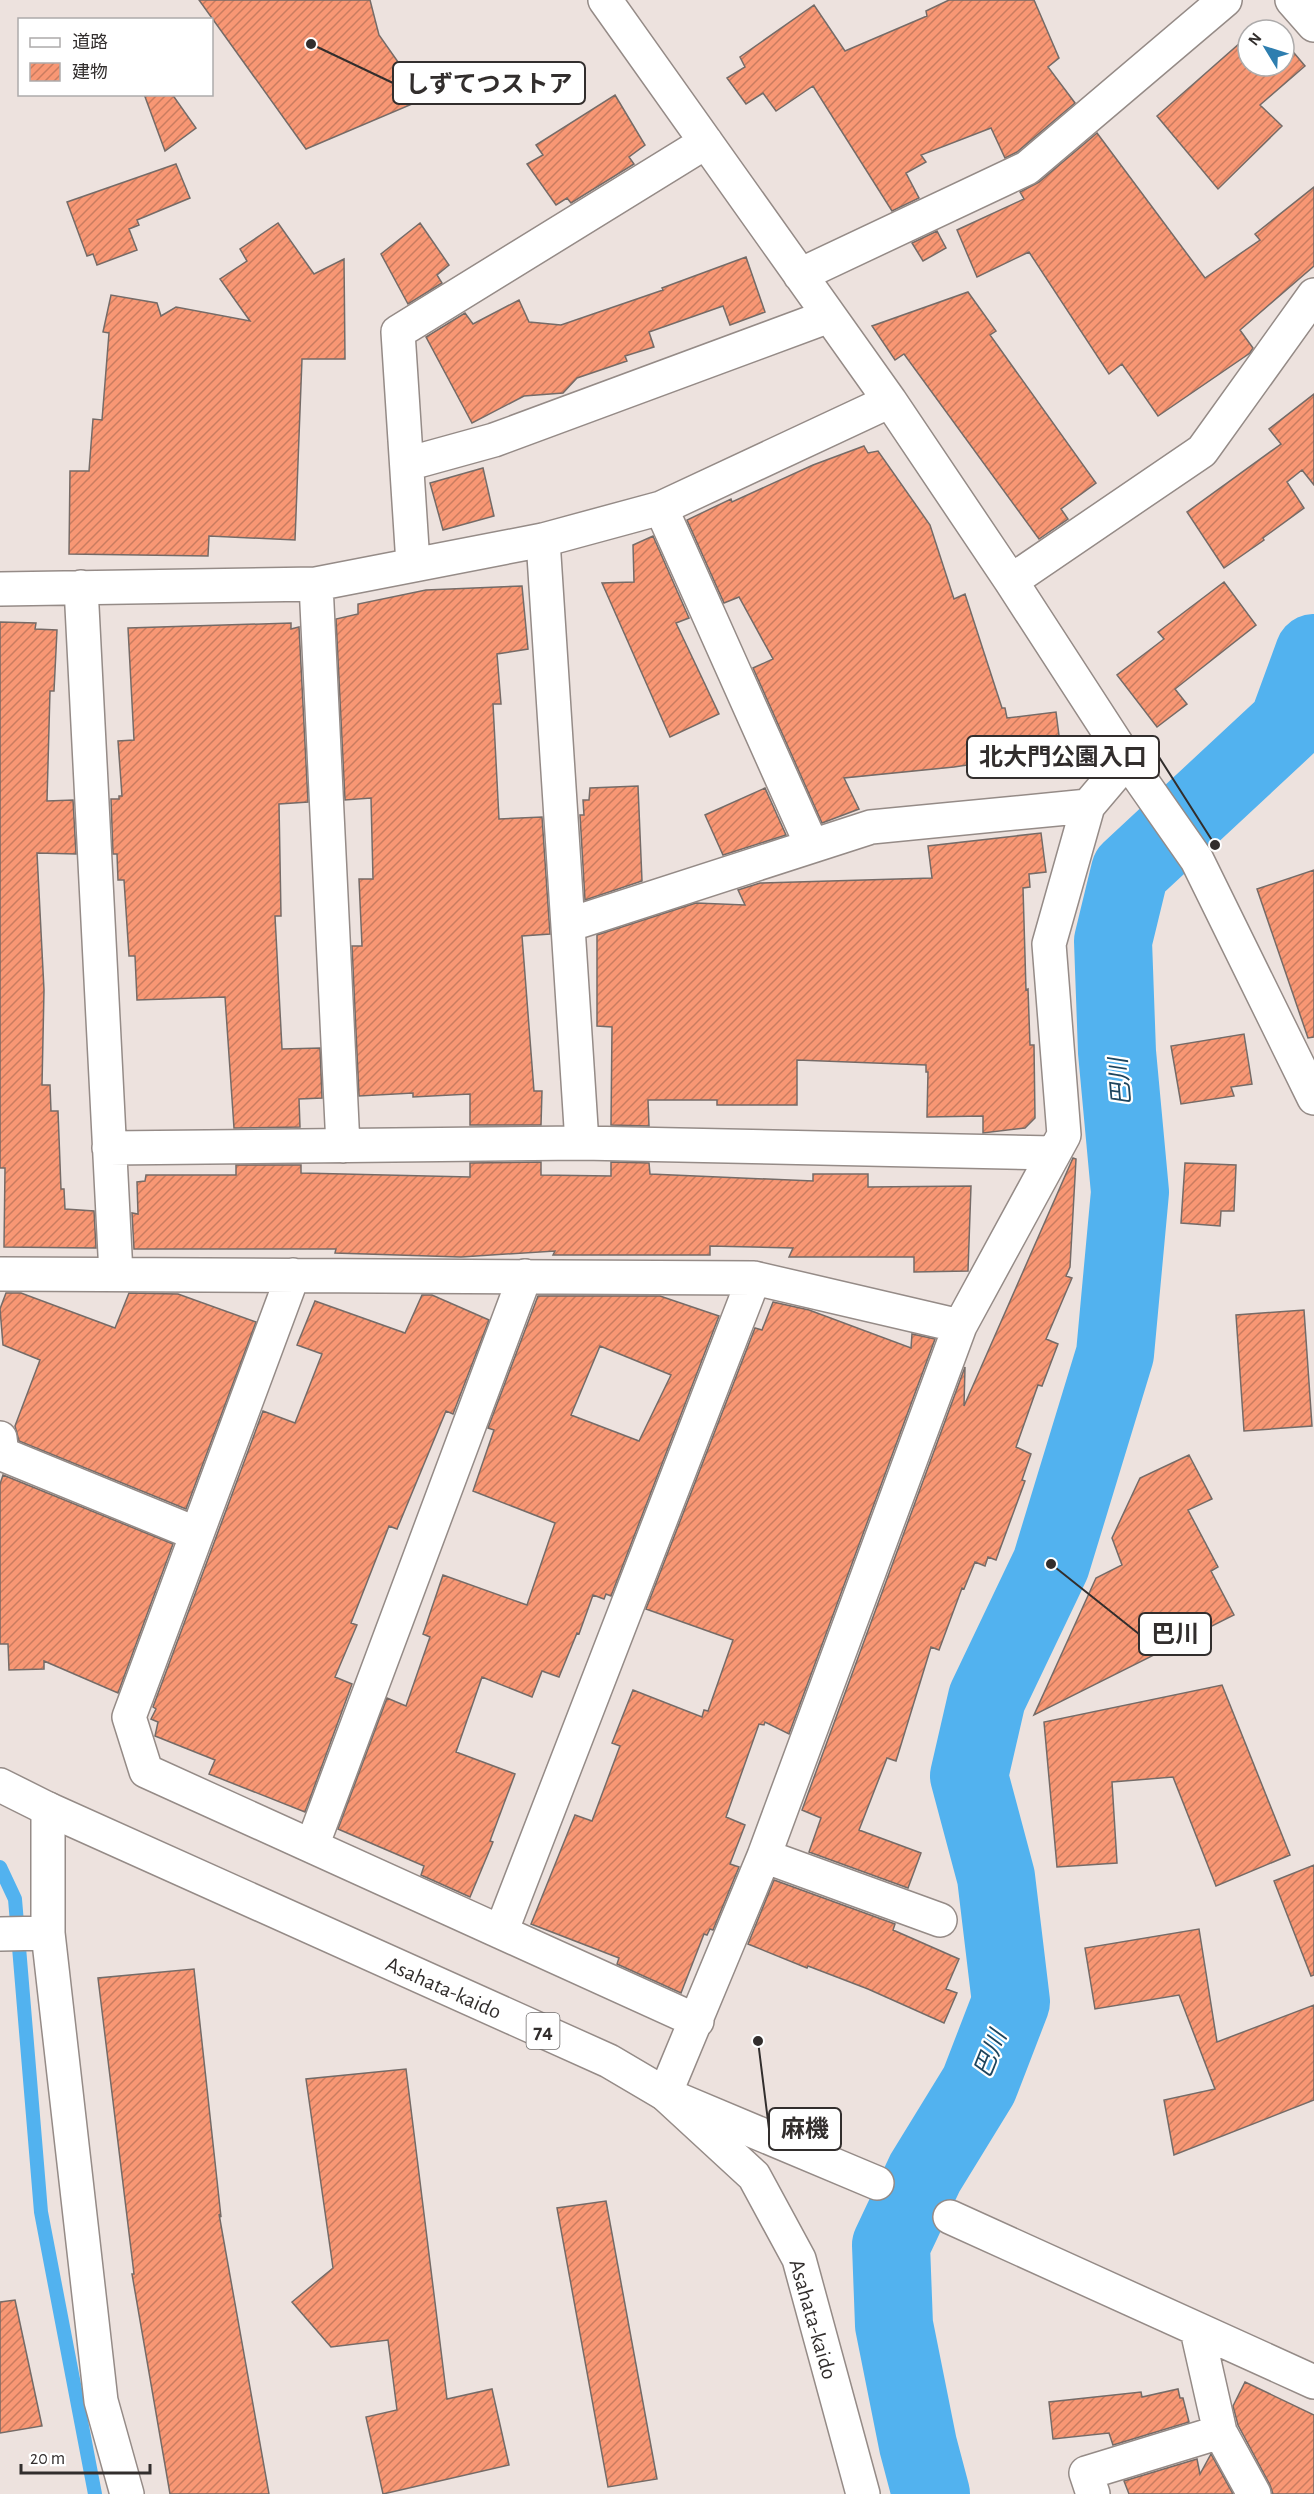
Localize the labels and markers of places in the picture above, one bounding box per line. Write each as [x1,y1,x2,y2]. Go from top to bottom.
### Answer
callout: しずてつストア [393,62,585,104]
callout: 北大門公園入口 [967,736,1159,778]
callout: 巴川 [1139,1613,1211,1655]
callout: 麻機 [769,2108,841,2150]

